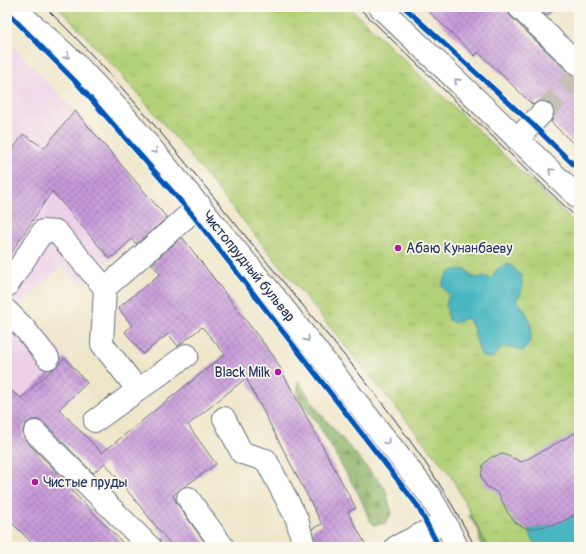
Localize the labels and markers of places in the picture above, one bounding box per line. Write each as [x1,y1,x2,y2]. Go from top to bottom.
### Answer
place label: Абаю Кунанбаеву [406,240,512,257]
marker: Абаю Кунанбаеву [393,243,403,253]
place label: Black Milk [215,364,270,381]
marker: Black Milk [273,367,283,377]
place label: Чистые пруды [43,474,128,491]
marker: Чистые пруды [30,477,40,487]

